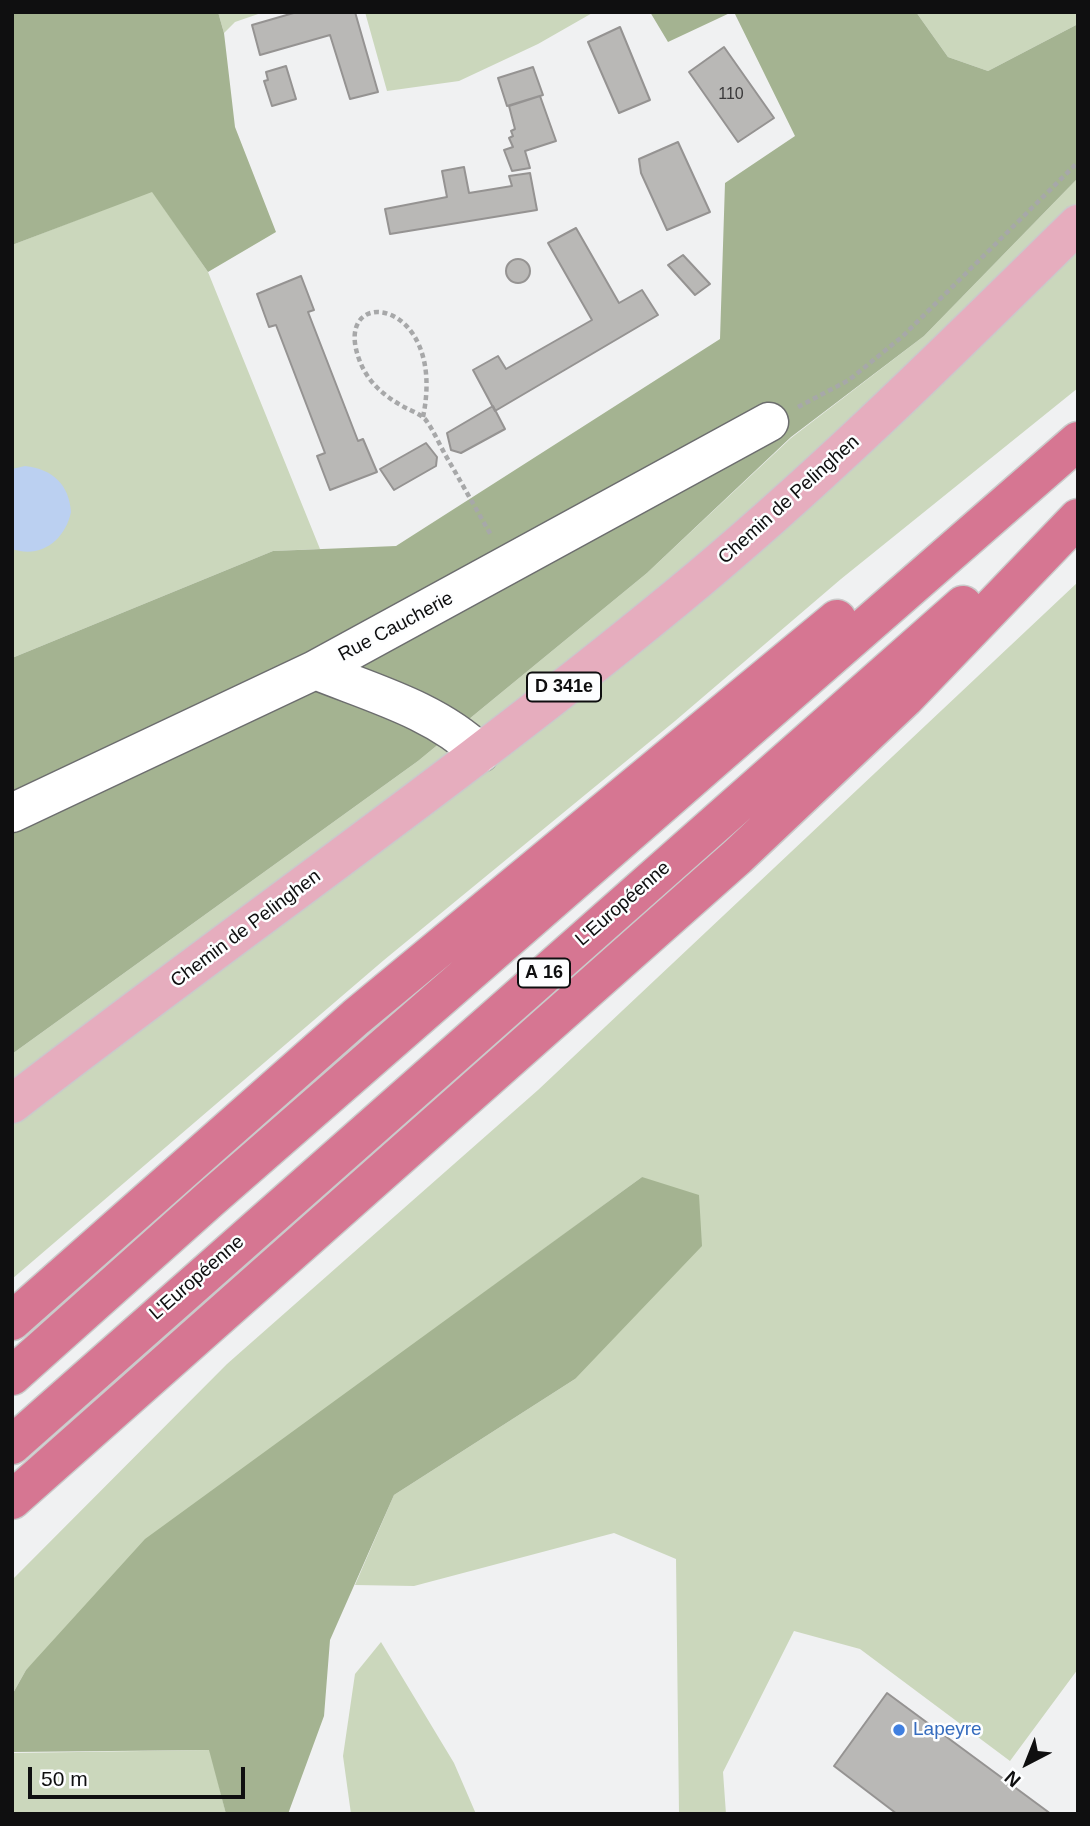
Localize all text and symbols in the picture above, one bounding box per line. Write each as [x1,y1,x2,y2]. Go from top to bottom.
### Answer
house number: 110 [718,85,744,105]
street label: Chemin de Pelinghen [714,431,864,569]
street label: Rue Caucherie [335,587,457,667]
road number: D 341e [527,672,601,702]
street label: L'Européenne [571,857,675,951]
street label: Chemin de Pelinghen [167,865,325,993]
road number: A 16 [518,958,570,988]
street label: L'Européenne [145,1231,249,1325]
place label: Lapeyre [913,1719,982,1741]
marker: Lapeyre [891,1722,907,1738]
north arrow [992,1728,1062,1798]
scale bar [32,1752,248,1796]
text: 50 m [41,1767,88,1790]
text: N [1000,1767,1025,1791]

